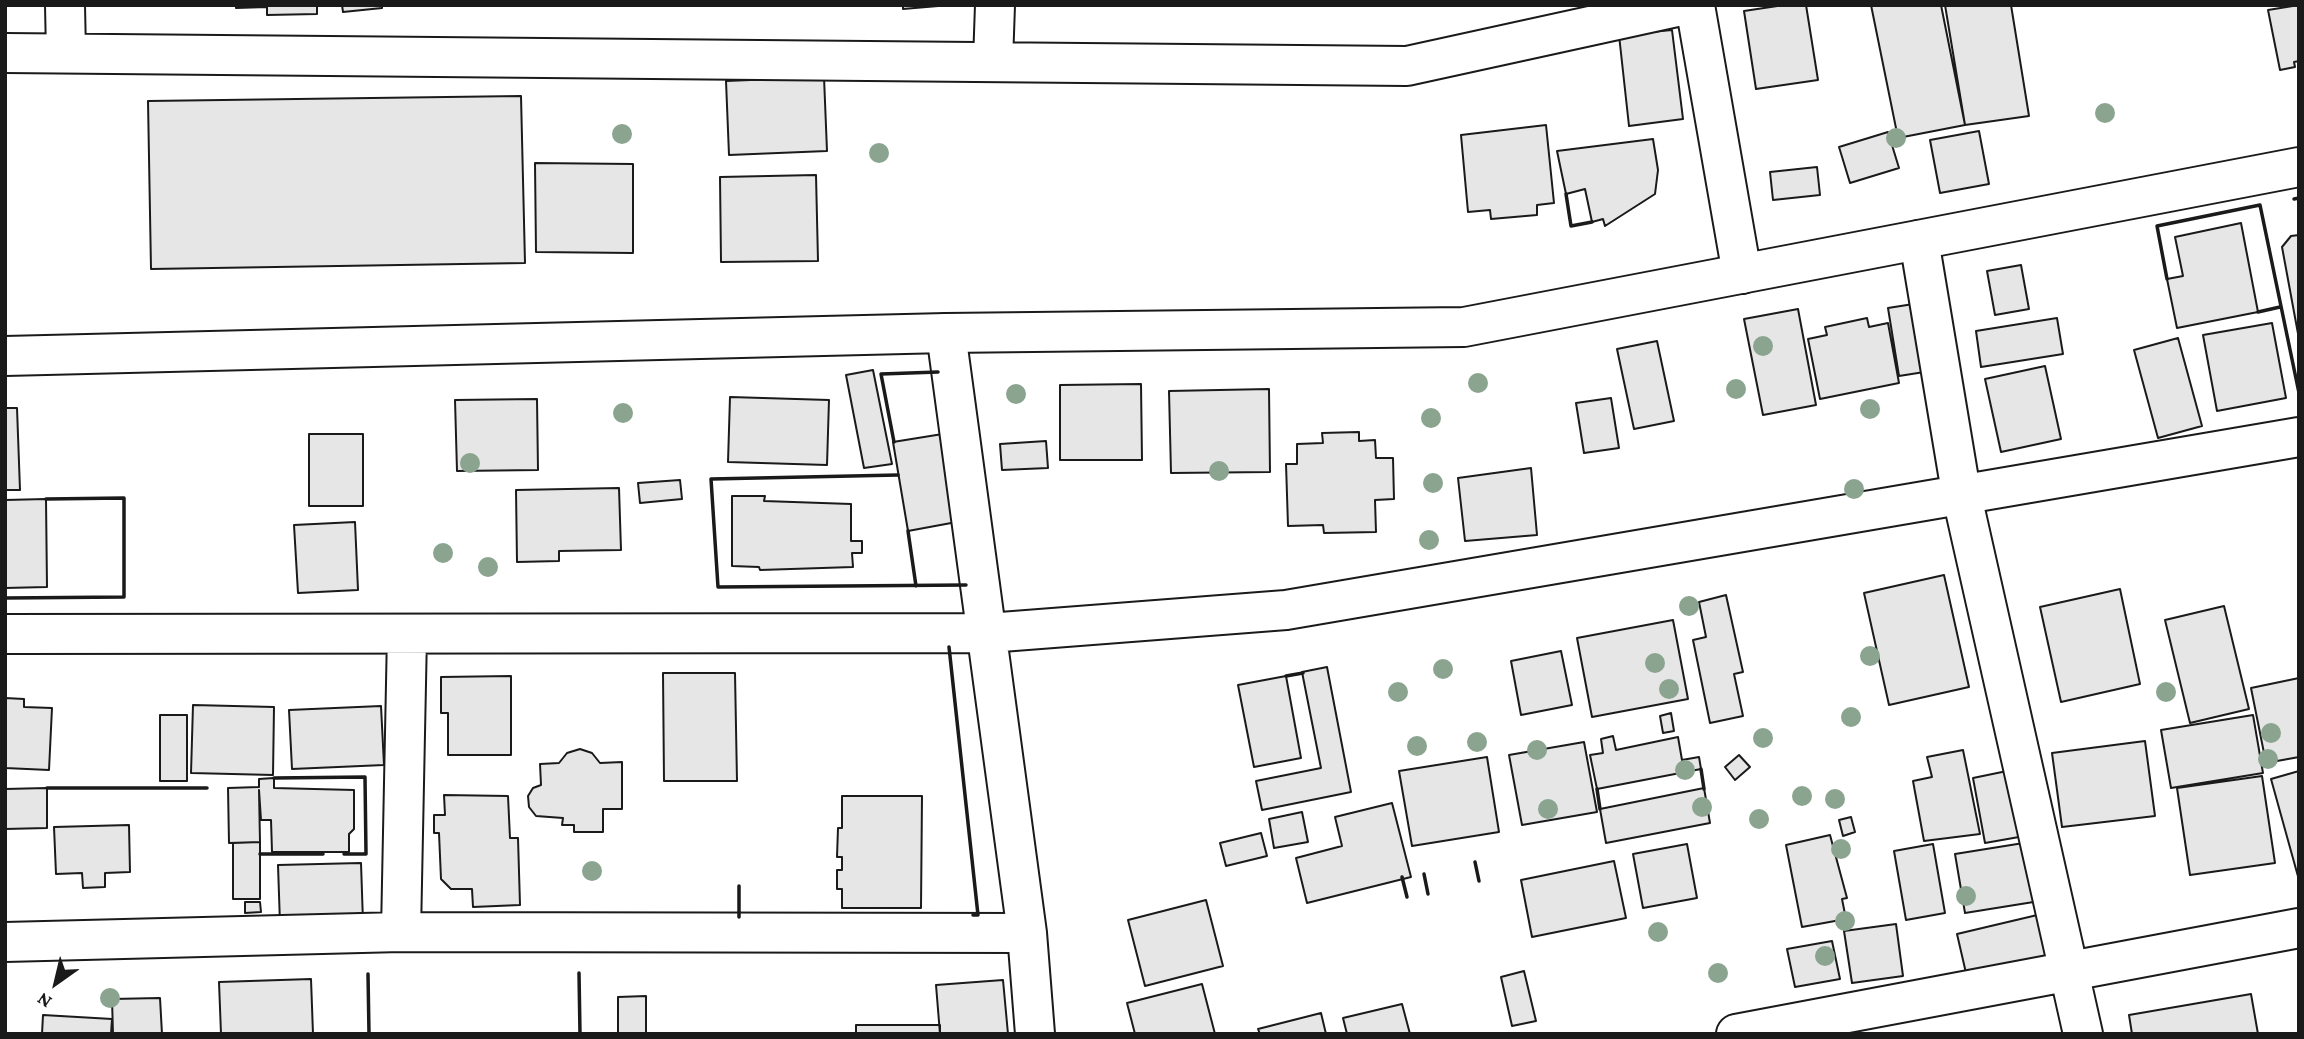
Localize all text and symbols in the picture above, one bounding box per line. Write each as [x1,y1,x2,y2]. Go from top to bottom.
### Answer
north arrow [21,948,91,1018]
text: N [33,989,55,1013]

